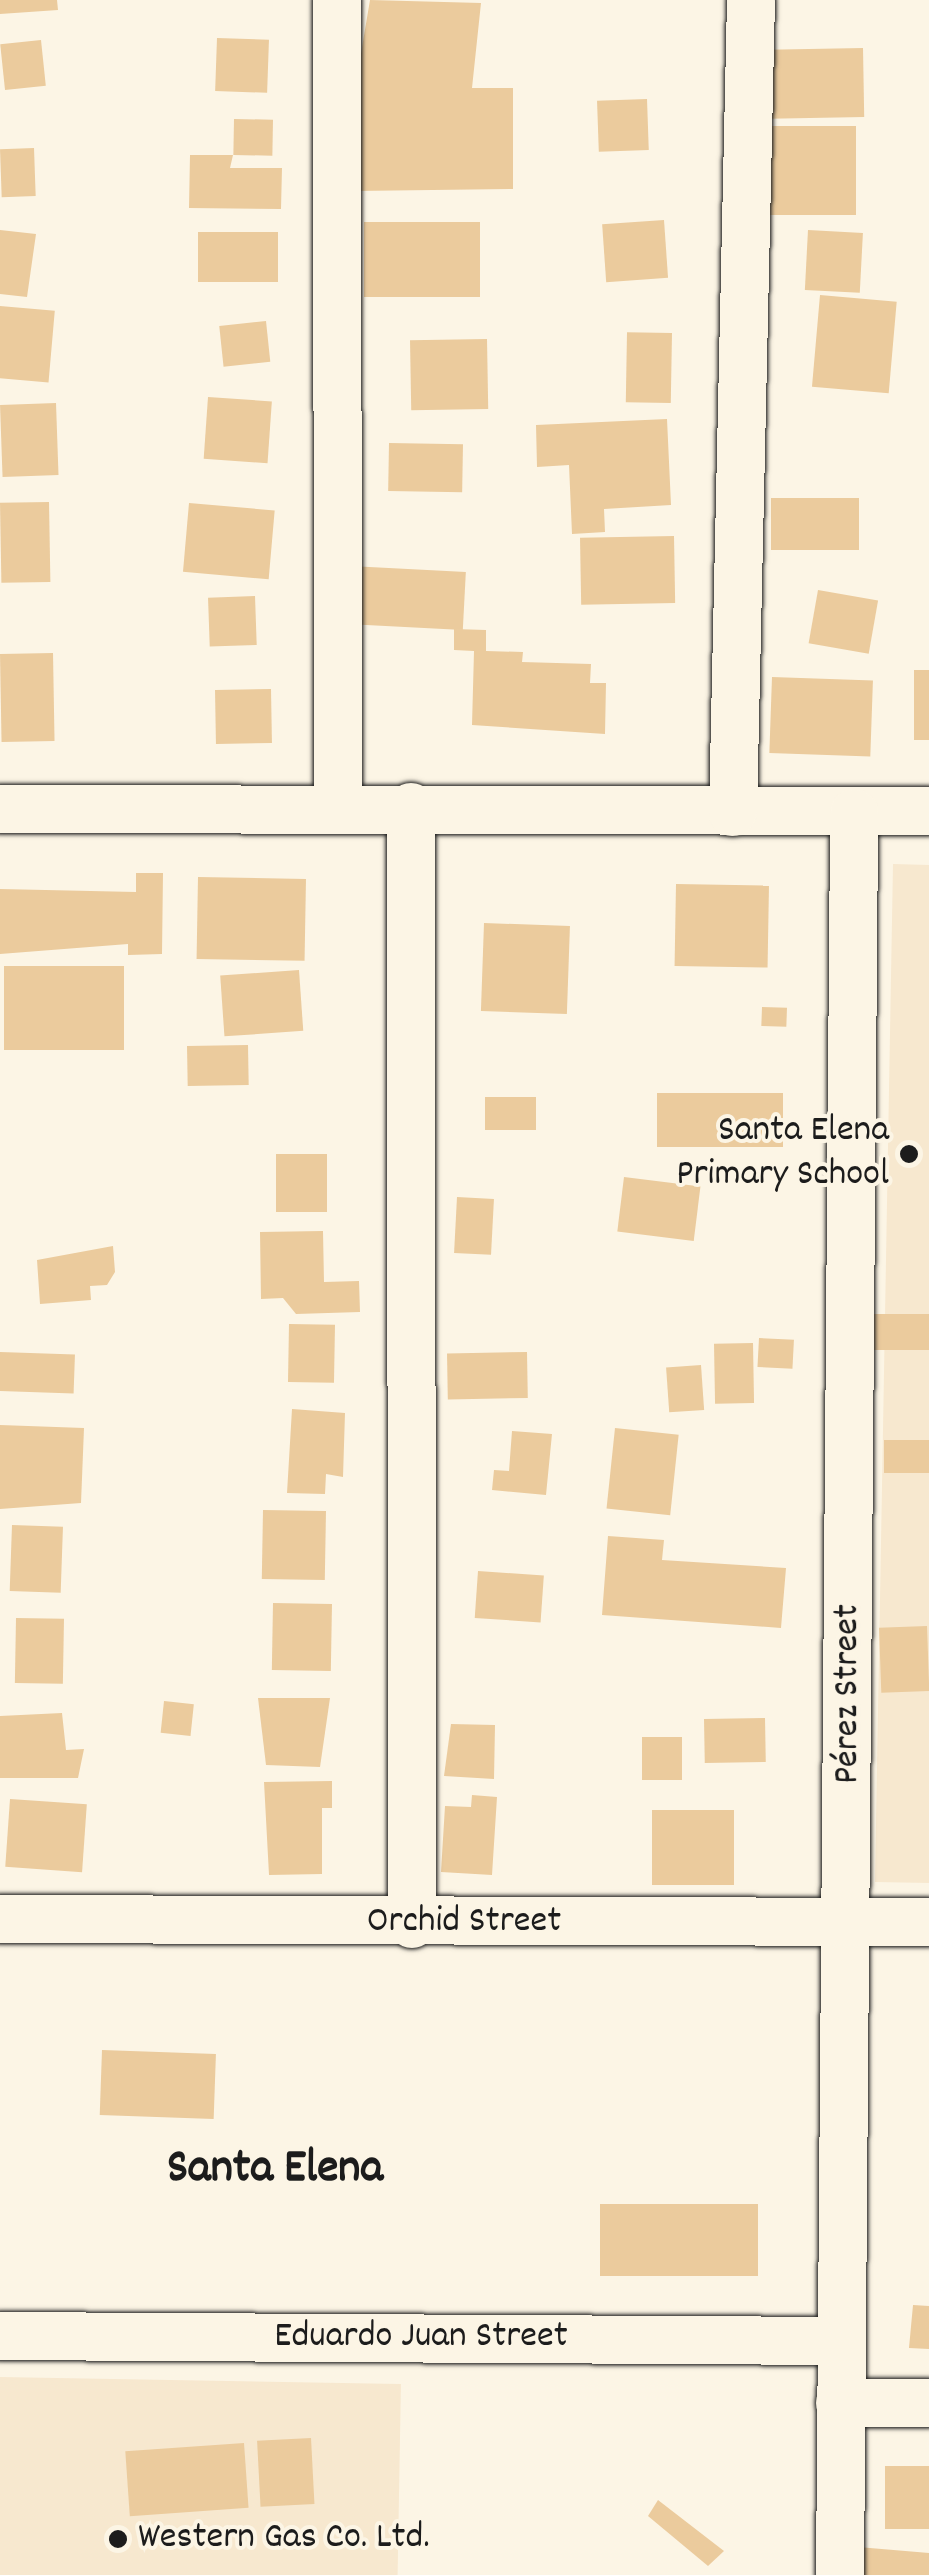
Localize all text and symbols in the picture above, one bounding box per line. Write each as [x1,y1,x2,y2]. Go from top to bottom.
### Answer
place label: Santa Elena Primary School [676,1109,889,1198]
marker: Santa Elena Primary School [898,1143,920,1165]
street label: Pérez Street [826,1604,872,1784]
street label: Orchid Street [367,1900,561,1946]
district label: Santa Elena [167,2142,383,2200]
street label: Eduardo Juan Street [274,2315,568,2361]
place label: Western Gas Co. Ltd. [138,2516,430,2562]
marker: Western Gas Co. Ltd. [107,2528,129,2550]

